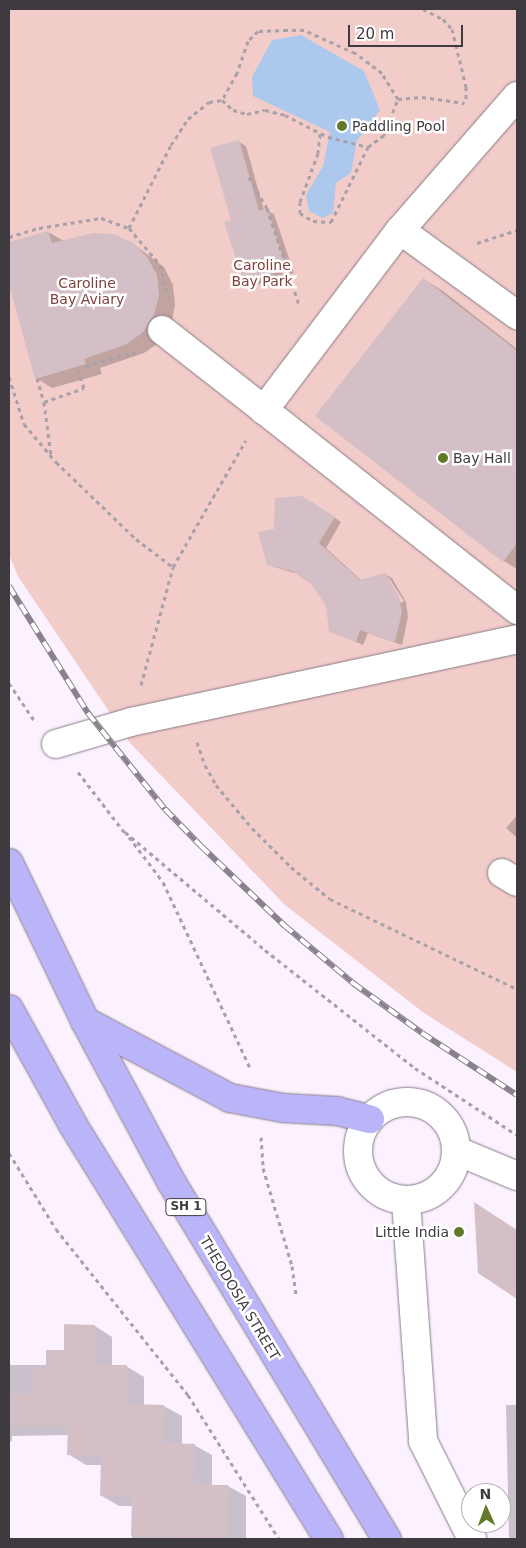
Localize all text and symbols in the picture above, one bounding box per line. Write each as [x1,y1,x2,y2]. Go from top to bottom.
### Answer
scale bar [351,15,466,47]
text: 20 m [356,25,394,43]
place label: Paddling Pool [352,118,445,134]
marker: Paddling Pool [336,120,348,132]
park label: Caroline Bay Park [231,257,293,290]
park label: Caroline Bay Aviary [50,275,124,308]
place label: Bay Hall [453,450,511,466]
marker: Bay Hall [437,452,449,464]
road number: SH 1 [165,1198,207,1216]
place label: Little India [375,1224,449,1240]
marker: Little India [453,1226,465,1238]
street label: THEODOSIA STREET [196,1233,284,1363]
north arrow [461,1483,511,1533]
text: N [479,1486,492,1502]

